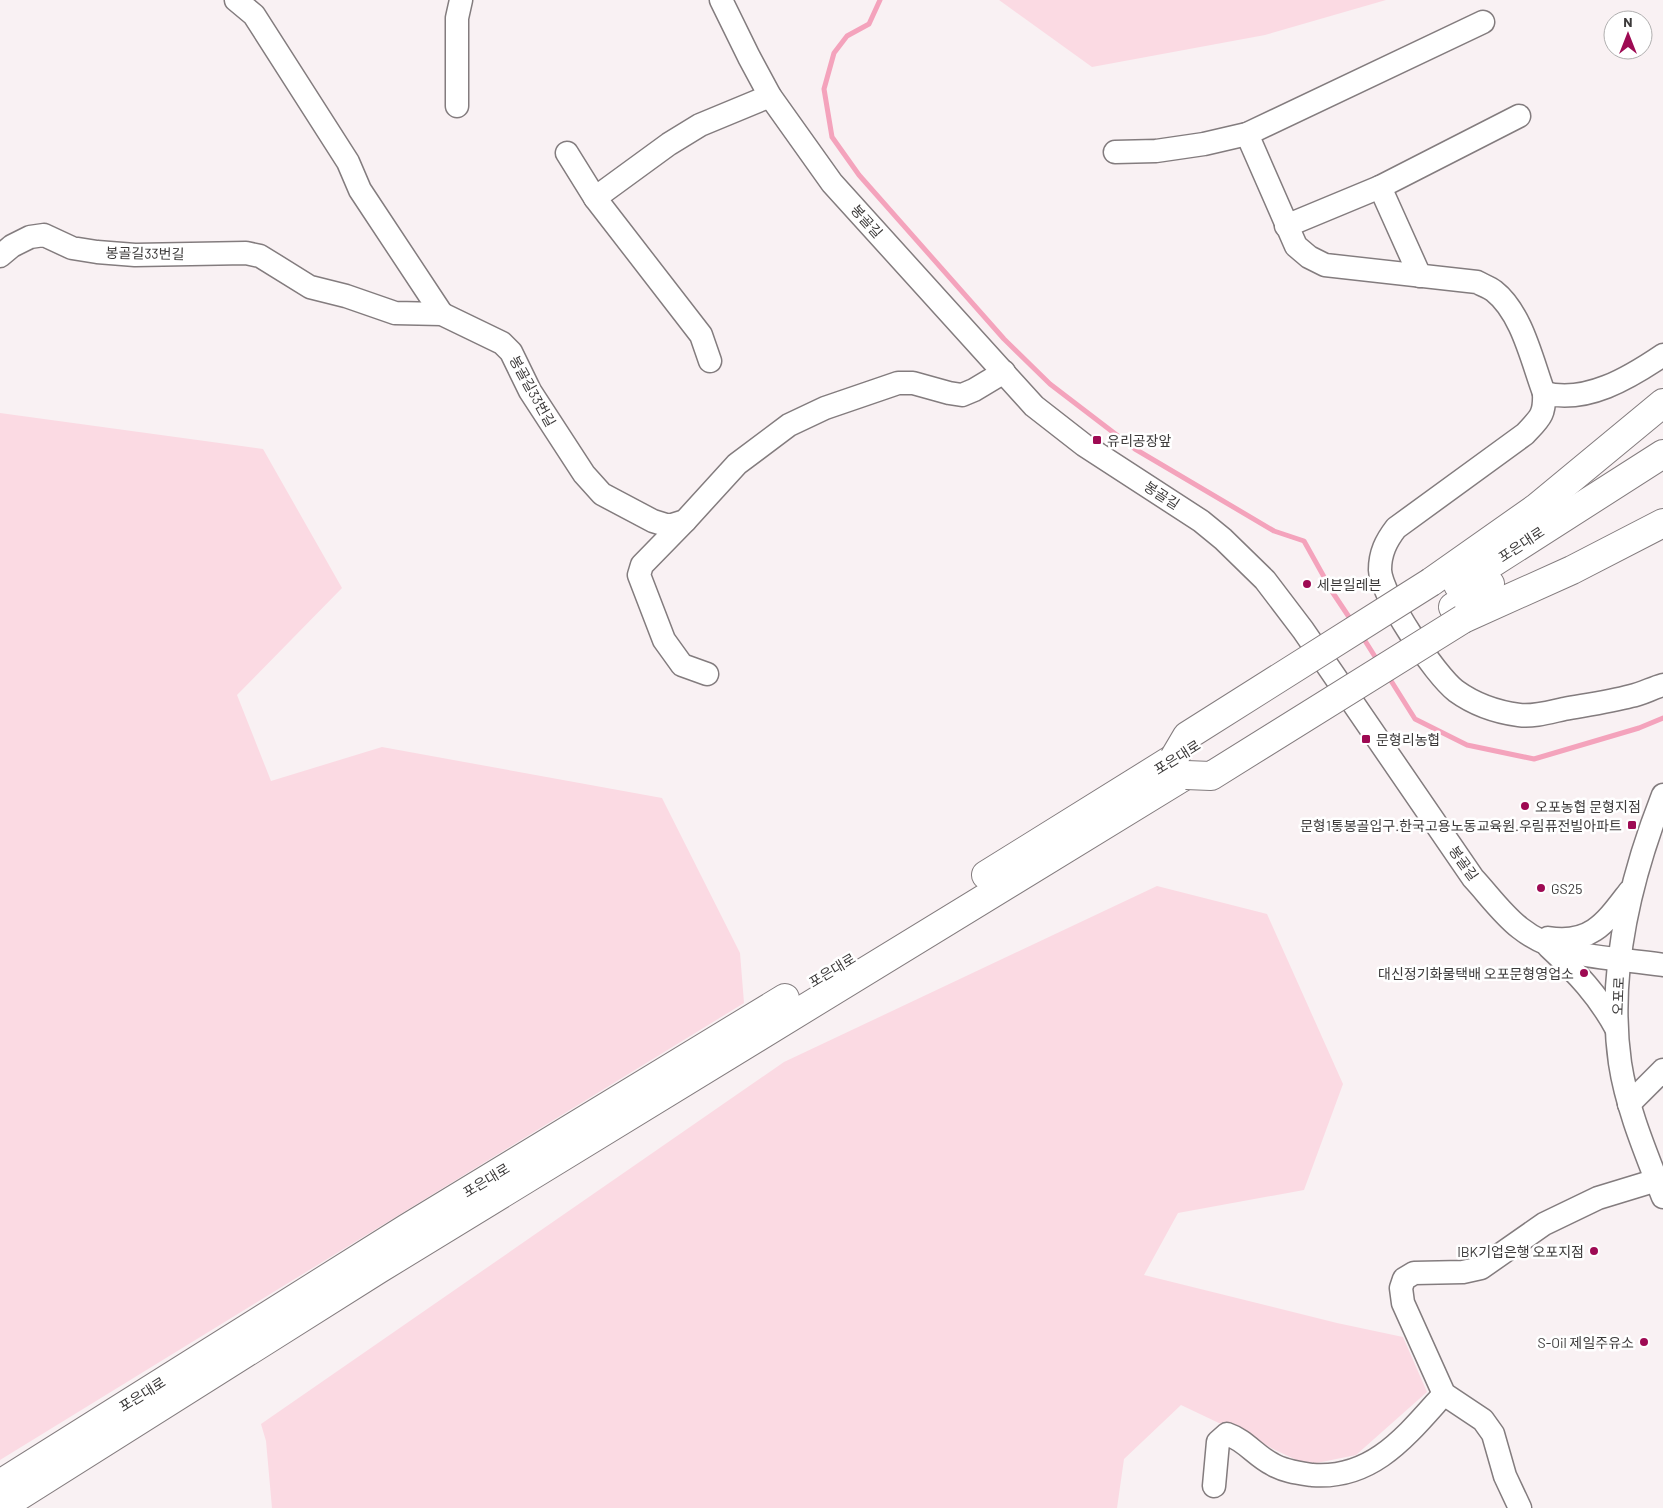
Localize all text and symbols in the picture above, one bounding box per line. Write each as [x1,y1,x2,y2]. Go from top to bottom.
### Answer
north arrow [1603,10,1653,60]
text: N [1623,13,1633,30]
street label: 봉골길 [848,201,886,241]
street label: 봉골길33번길 [105,244,185,262]
street label: 봉골길33번길 [506,352,560,430]
place label: 유리공장앞 [1107,432,1172,449]
marker: 유리공장앞 [1091,434,1103,446]
street label: 봉골길 [1141,477,1183,513]
street label: 포은대로 [1495,523,1547,565]
place label: 세븐일레븐 [1317,576,1382,593]
marker: 세븐일레븐 [1301,578,1313,590]
place label: 문형리농협 [1376,731,1440,748]
marker: 문형리농협 [1360,733,1372,745]
street label: 포은대로 [1151,736,1203,778]
place label: 오포농협 문형지점 [1535,798,1641,815]
marker: 오포농협 문형지점 [1519,800,1531,812]
place label: 문형1통봉골입구.한국고용노동교육원.우림퓨전빌아파트 [1300,817,1622,834]
marker: 문형1통봉골입구.한국고용노동교육원.우림퓨전빌아파트 [1626,819,1638,831]
street label: 봉골길 [1446,842,1482,884]
place label: GS25 [1551,880,1582,897]
marker: GS25 [1535,882,1547,894]
street label: 포은대로 [806,949,859,991]
place label: 대신정기화물택배 오포문형영업소 [1378,965,1574,982]
marker: 대신정기화물택배 오포문형영업소 [1578,967,1590,979]
street label: 오포로 [1609,976,1627,1016]
street label: 포은대로 [460,1159,513,1201]
place label: IBK기업은행 오포지점 [1457,1243,1584,1260]
marker: IBK기업은행 오포지점 [1588,1245,1600,1257]
place label: S-Oil 제일주유소 [1538,1334,1634,1351]
marker: S-Oil 제일주유소 [1638,1336,1650,1348]
street label: 포은대로 [116,1373,168,1415]

